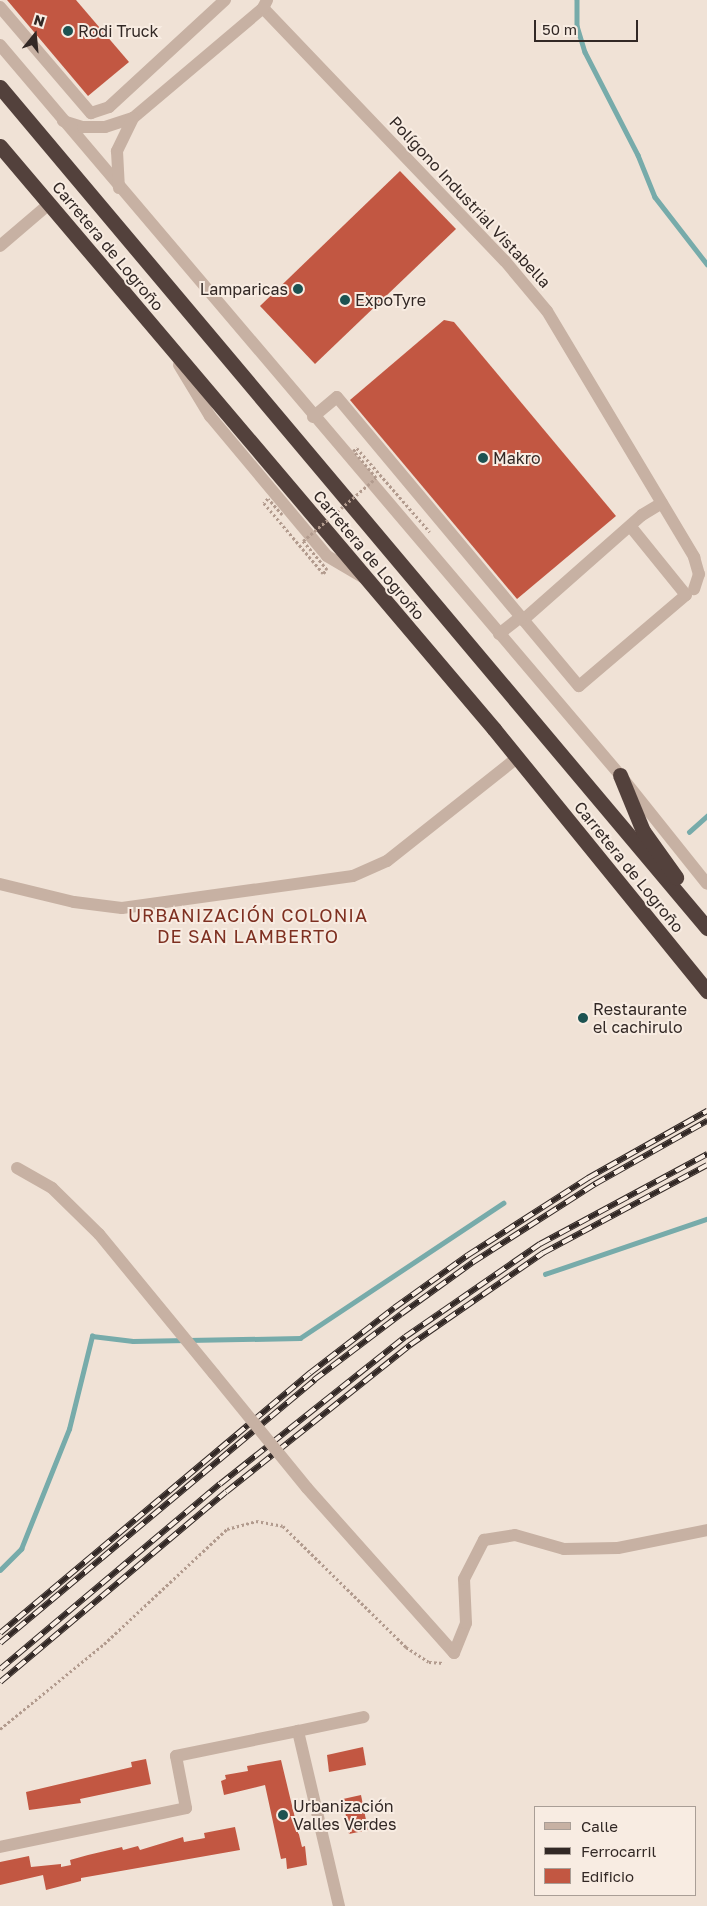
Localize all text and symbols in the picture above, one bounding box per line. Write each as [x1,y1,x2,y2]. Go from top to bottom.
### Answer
north arrow [10,10,60,60]
text: N [32,10,47,30]
scale bar [537,10,641,42]
text: 50 m [542,20,577,38]
place label: Rodi Truck [78,21,159,41]
marker: Rodi Truck [62,25,74,37]
street label: Polígono Industrial Vistabella [385,112,555,292]
street label: Carretera de Logroño [48,177,168,315]
place label: Lamparicas [200,279,288,299]
marker: Lamparicas [292,283,304,295]
place label: ExpoTyre [355,290,426,310]
marker: ExpoTyre [339,294,351,306]
place label: Makro [493,448,541,468]
marker: Makro [477,452,489,464]
street label: Carretera de Logroño [309,486,429,624]
street label: Carretera de Logroño [570,798,688,936]
district label: URBANIZACIÓN COLONIA DE SAN LAMBERTO [125,905,371,948]
place label: Restaurante el cachirulo [593,999,687,1037]
marker: Restaurante el cachirulo [577,1012,589,1024]
place label: Urbanización Valles Verdes [293,1796,396,1834]
legend [534,1806,697,1896]
marker: Urbanización Valles Verdes [277,1809,289,1821]
text: Calle [581,1817,618,1835]
text: Ferrocarril [581,1842,656,1860]
text: Edificio [581,1867,634,1885]

